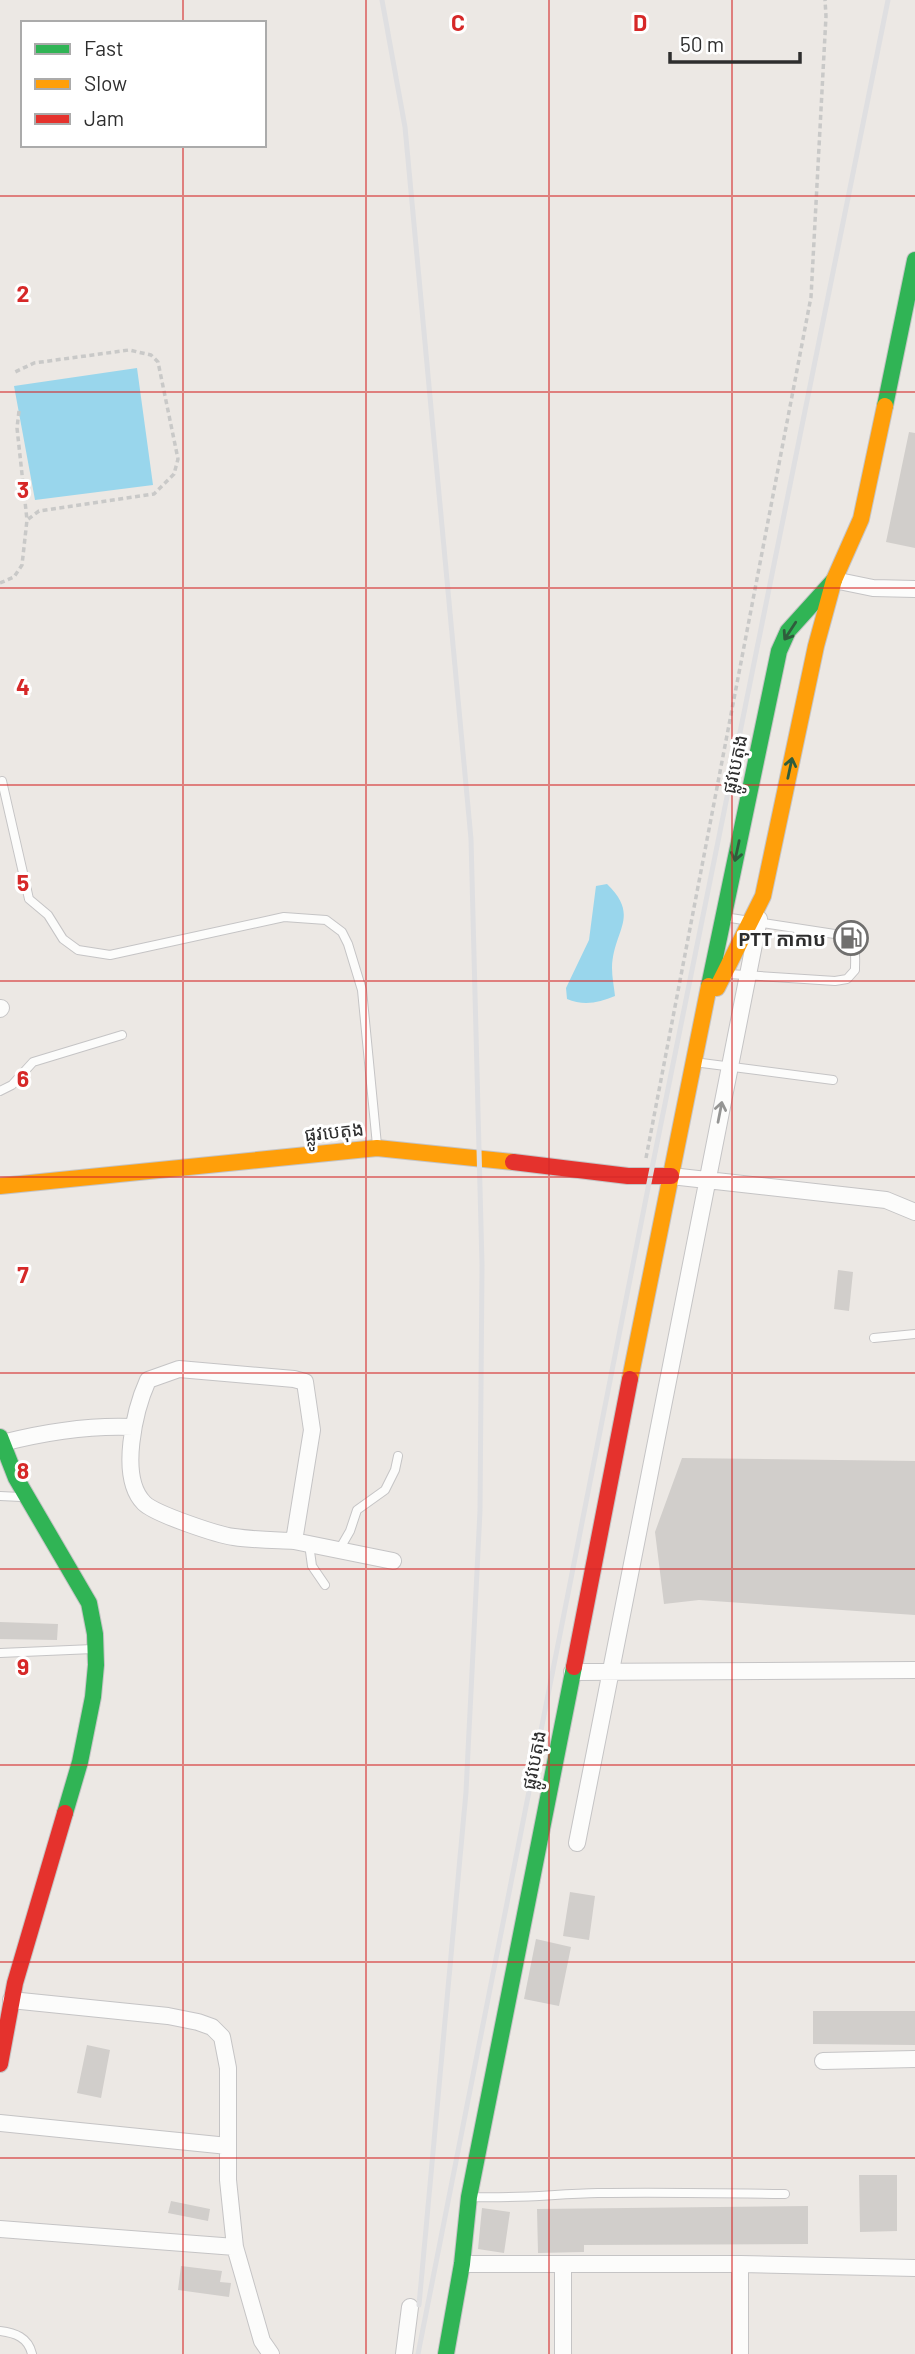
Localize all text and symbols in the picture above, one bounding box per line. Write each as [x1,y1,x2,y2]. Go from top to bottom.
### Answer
text: C [451,8,465,36]
text: D [633,8,647,36]
legend [21,21,266,147]
scale bar [670,21,800,65]
text: 50 m [680,31,724,56]
text: Fast [84,35,124,60]
text: Slow [84,70,127,95]
text: Jam [84,105,124,130]
text: 2 [17,279,29,307]
text: 3 [17,475,29,503]
one-way arrow [782,621,797,640]
text: 4 [16,672,30,700]
street label: ផ្លូវបេតុង [717,732,758,797]
one-way arrow [784,757,798,780]
one-way arrow [729,839,743,862]
text: 5 [17,868,29,896]
fuel station icon: PTT កាកាប [832,919,870,957]
place label: PTT កាកាប [739,927,826,950]
text: 6 [17,1064,29,1092]
one-way arrow [713,1101,727,1124]
street label: ផ្លូវបេតុង [303,1116,366,1152]
text: 7 [17,1260,29,1288]
text: 8 [17,1456,29,1484]
text: 9 [17,1652,29,1680]
street label: ផ្លូវបេតុង [516,1728,557,1793]

